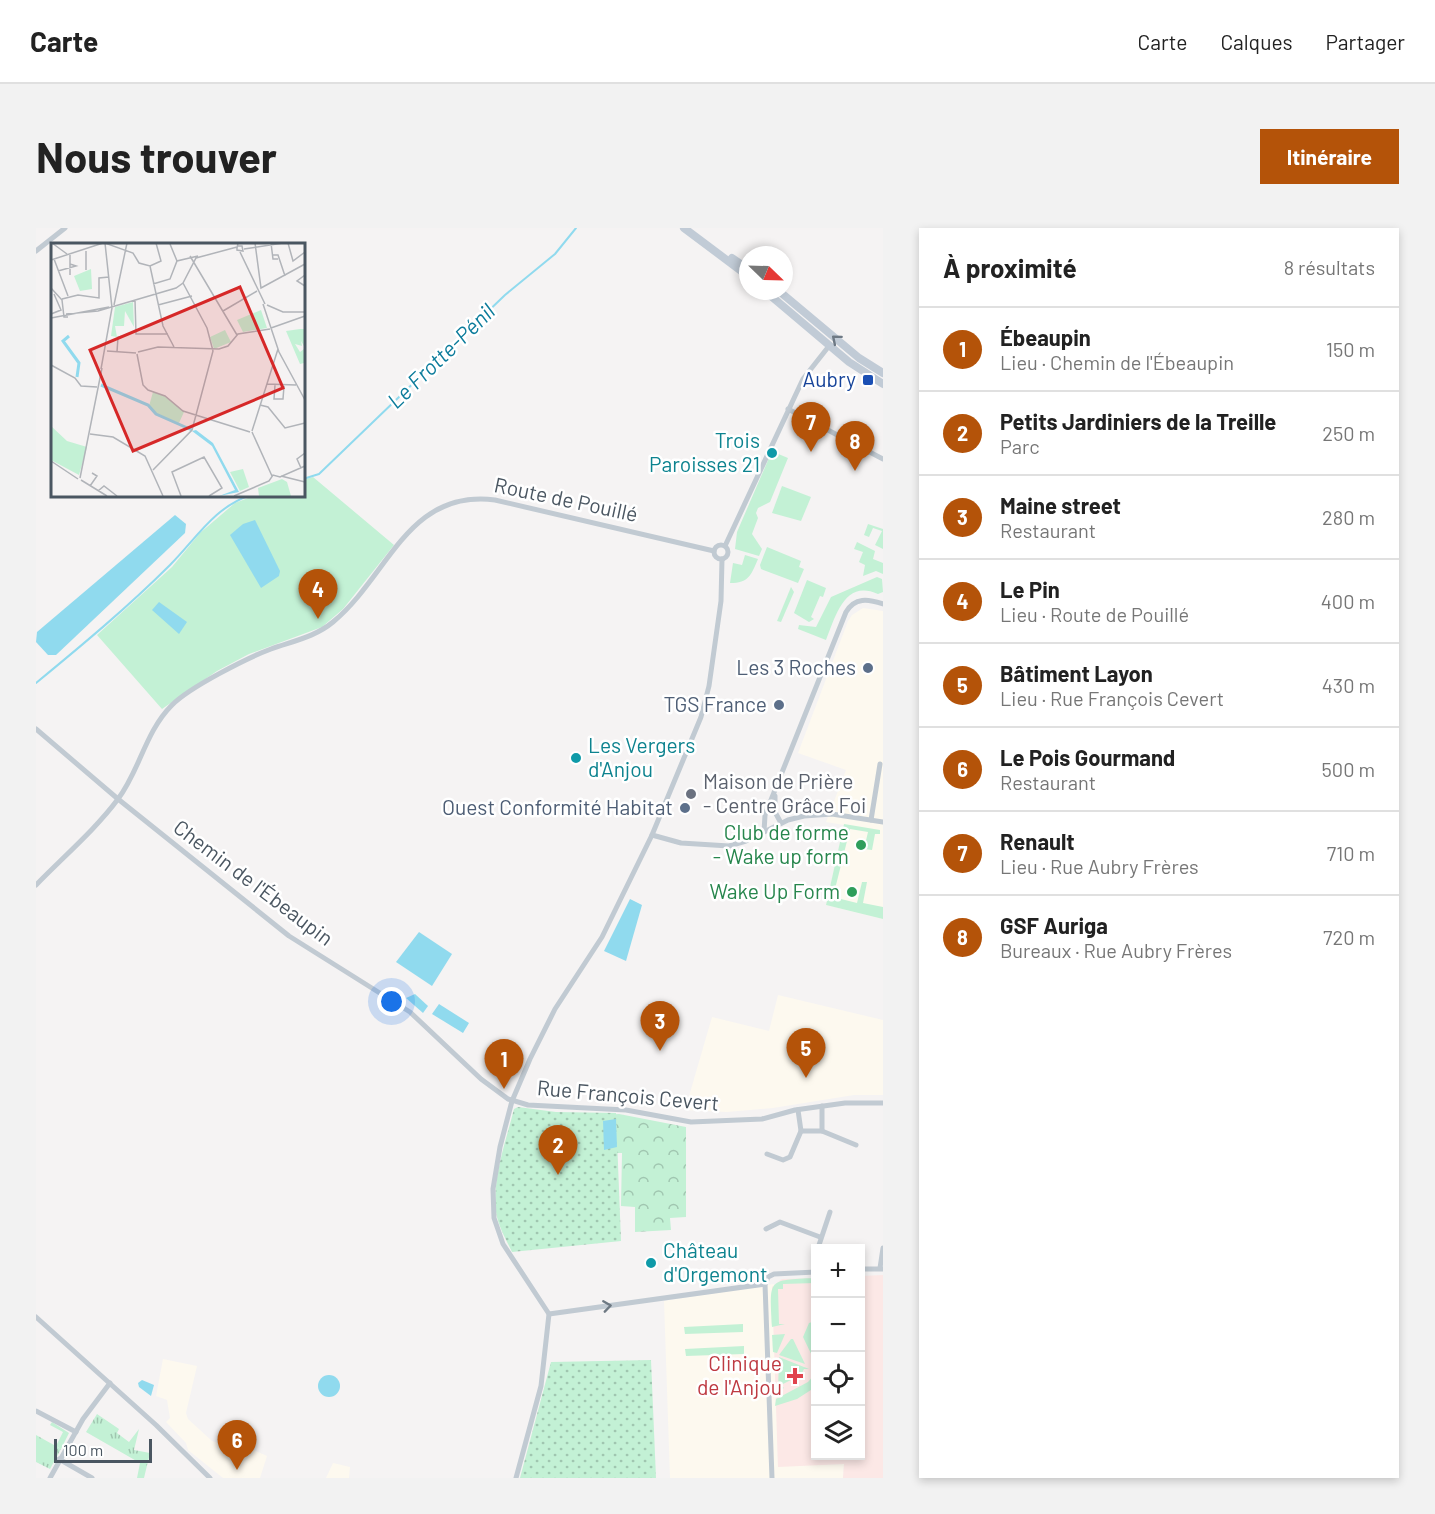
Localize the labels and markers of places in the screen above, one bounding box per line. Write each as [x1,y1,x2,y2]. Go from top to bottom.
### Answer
place label: Aubry [803,366,856,391]
marker: Aubry [861,373,875,387]
pin: 7 [792,402,830,452]
pin: 8 [836,422,874,471]
place label: Trois Paroisses 21 [649,427,760,476]
marker: Trois Paroisses 21 [765,446,779,460]
pin: 4 [298,570,338,619]
place label: Les 3 Roches [736,654,856,679]
marker: Les 3 Roches [861,661,875,675]
place label: TGS France [663,691,767,716]
marker: TGS France [772,698,786,712]
place label: Les Vergers d'Anjou [588,732,695,781]
marker: Les Vergers d'Anjou [569,751,583,765]
place label: Maison de Prière - Centre Grâce Foi [703,768,866,817]
marker: Maison de Prière - Centre Grâce Foi [684,787,698,801]
place label: Ouest Conformité Habitat [442,794,673,819]
marker: Ouest Conformité Habitat [678,801,692,815]
place label: Club de forme - Wake up form [713,819,849,868]
marker: Club de forme - Wake up form [854,838,868,852]
place label: Wake Up Form [709,878,840,903]
marker: Wake Up Form [845,885,859,899]
pin: 3 [640,1002,680,1051]
pin: 5 [786,1028,826,1078]
pin: 1 [484,1040,524,1089]
pin: 2 [538,1126,578,1175]
place label: Château d'Orgemont [663,1237,768,1286]
marker: Château d'Orgemont [644,1256,658,1270]
place label: Clinique de l'Anjou [697,1350,782,1399]
marker: Clinique de l'Anjou [786,1367,804,1385]
pin: 6 [218,1420,256,1470]

